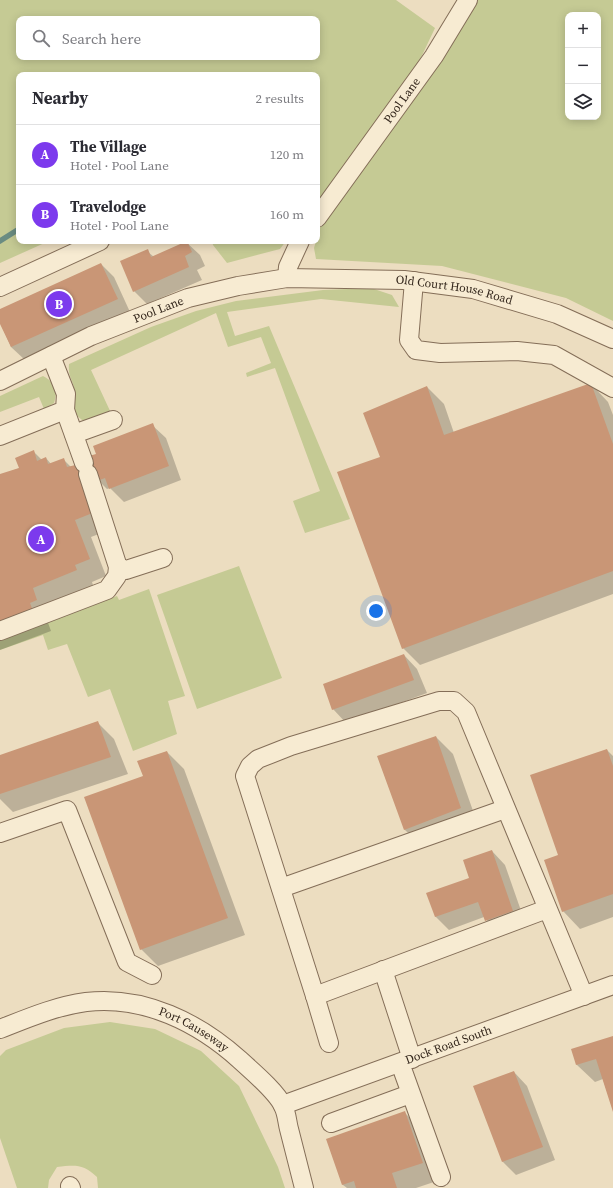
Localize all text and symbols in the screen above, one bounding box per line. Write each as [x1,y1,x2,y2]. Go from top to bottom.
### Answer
map controls [565,12,601,120]
button: + [565,12,601,48]
search box [16,16,320,60]
icon: search [30,27,52,49]
text: Search here [62,28,141,49]
button: − [565,48,601,84]
street label: Pool Lane [380,74,424,127]
button: layers [565,84,601,120]
text: Nearby [32,86,88,110]
text: 2 results [256,90,304,107]
text: The Village [70,136,147,157]
text: A [41,146,49,163]
text: 120 m [270,146,304,163]
text: Hotel · Pool Lane [70,157,169,174]
text: Travelodge [70,196,146,217]
text: B [41,206,49,223]
text: 160 m [270,206,304,223]
text: Hotel · Pool Lane [70,217,169,234]
street label: Old Court House Road [396,272,515,308]
pin: B [46,289,72,319]
street label: Pool Lane [131,292,186,327]
pin: A [28,524,54,554]
your location [366,601,386,621]
street label: Port Causeway [157,1003,233,1056]
street label: Dock Road South [403,1022,494,1068]

